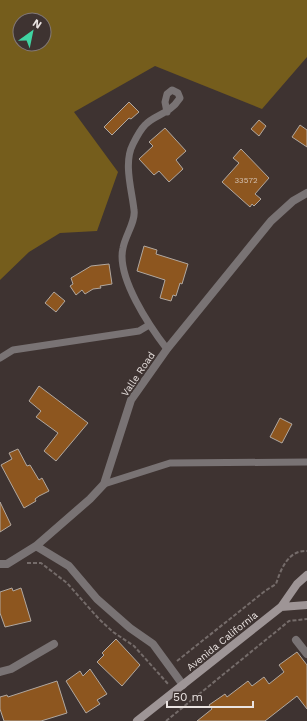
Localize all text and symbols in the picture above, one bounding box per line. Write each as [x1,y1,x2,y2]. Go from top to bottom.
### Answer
north arrow [12,12,52,52]
text: N [30,16,44,32]
house number: 33572 [234,176,258,185]
street label: Valle Road [119,350,157,398]
street label: Avenida California [184,609,260,673]
scale bar [167,683,253,709]
text: 50 m [173,690,203,704]

